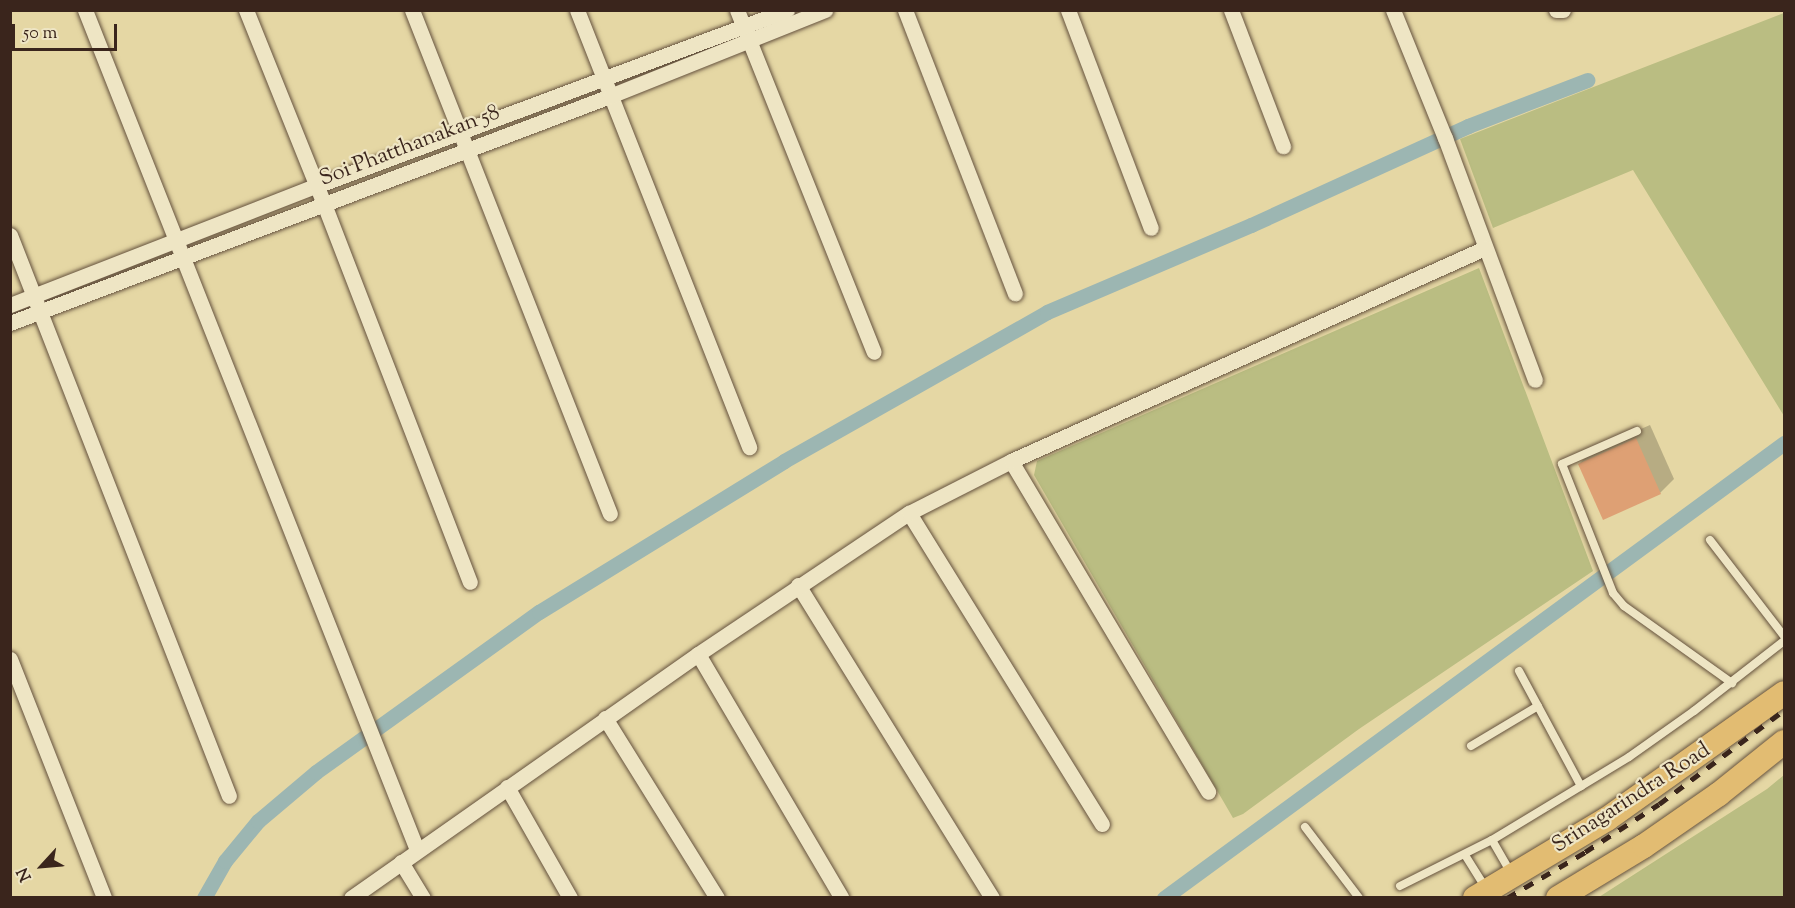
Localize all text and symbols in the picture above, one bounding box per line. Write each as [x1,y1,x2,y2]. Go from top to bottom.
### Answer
scale bar [15,12,120,50]
text: 50 m [23,21,57,47]
street label: Soi Phatthanakan 58 [316,100,504,194]
street label: Srinagarindra Road [1548,738,1716,860]
north arrow [12,836,72,896]
text: N [12,863,39,885]

